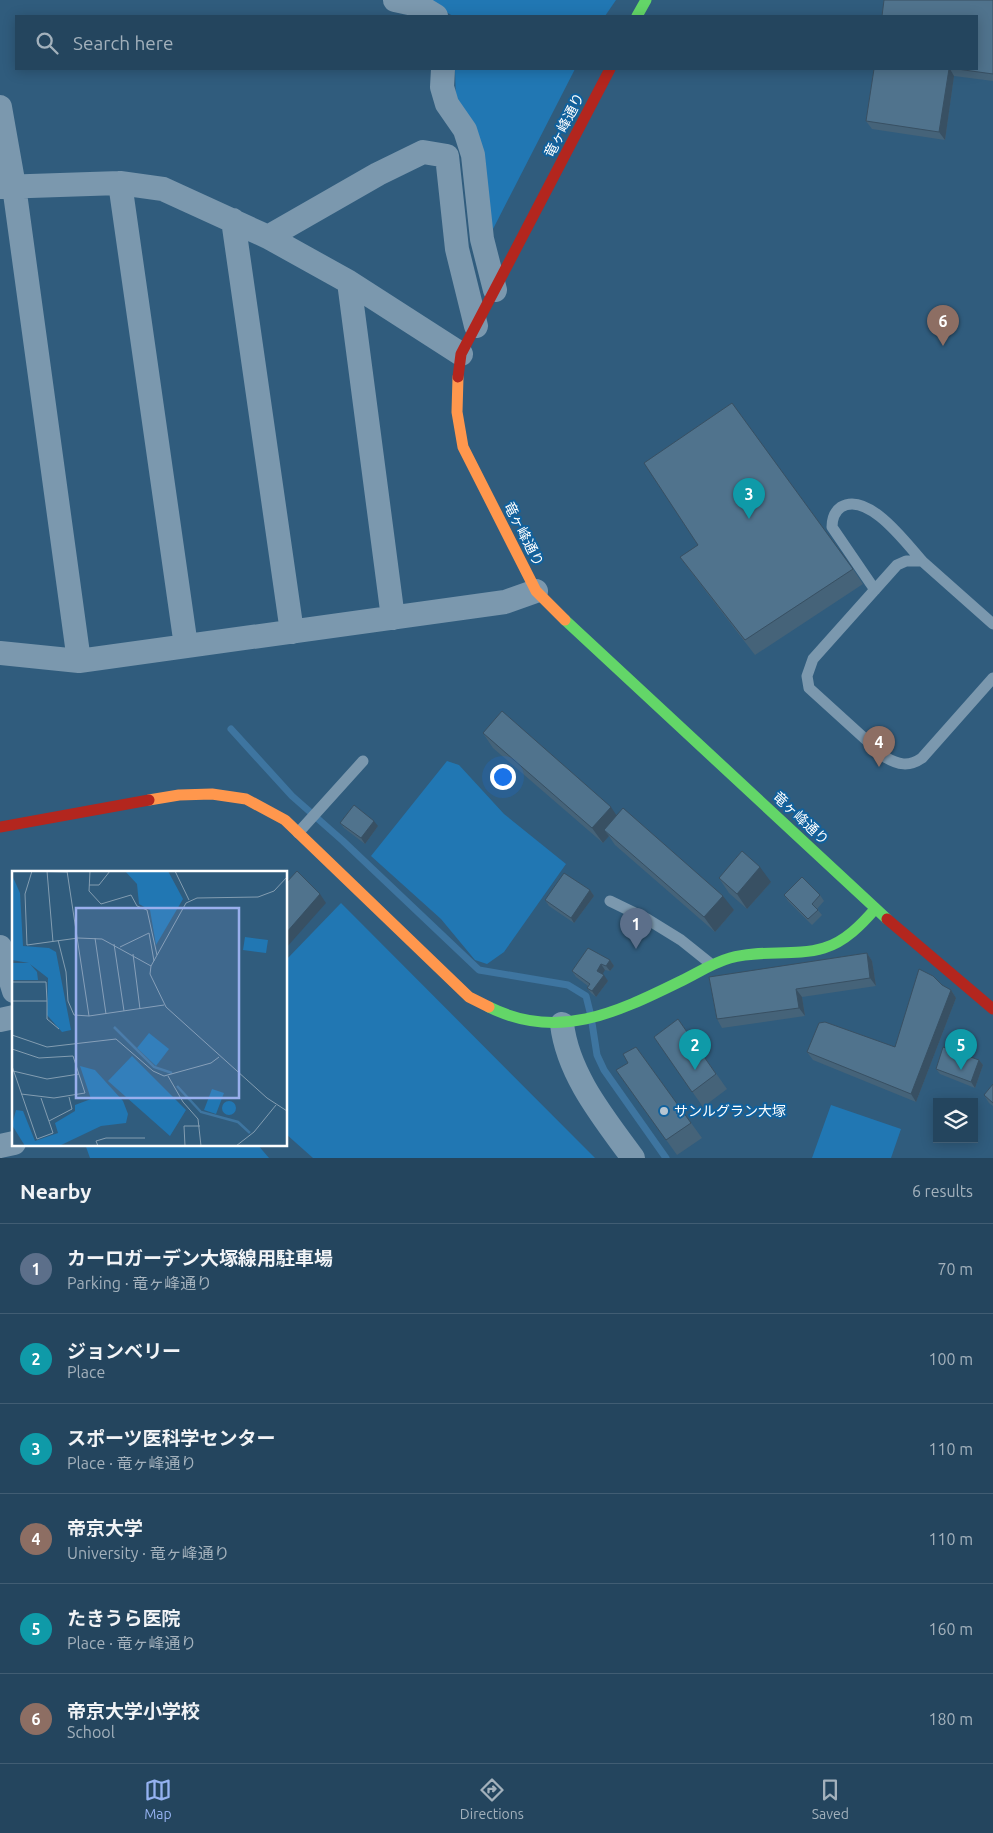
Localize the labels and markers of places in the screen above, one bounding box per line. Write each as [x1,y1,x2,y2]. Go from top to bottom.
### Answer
pin: 6 [927,305,959,346]
pin: 3 [733,478,765,519]
pin: 4 [863,726,895,767]
pin: 1 [620,908,652,949]
pin: 2 [679,1029,711,1070]
pin: 5 [945,1029,977,1070]
place label: サンルグラン大塚 [674,1103,786,1119]
marker: サンルグラン大塚 [658,1105,670,1117]

